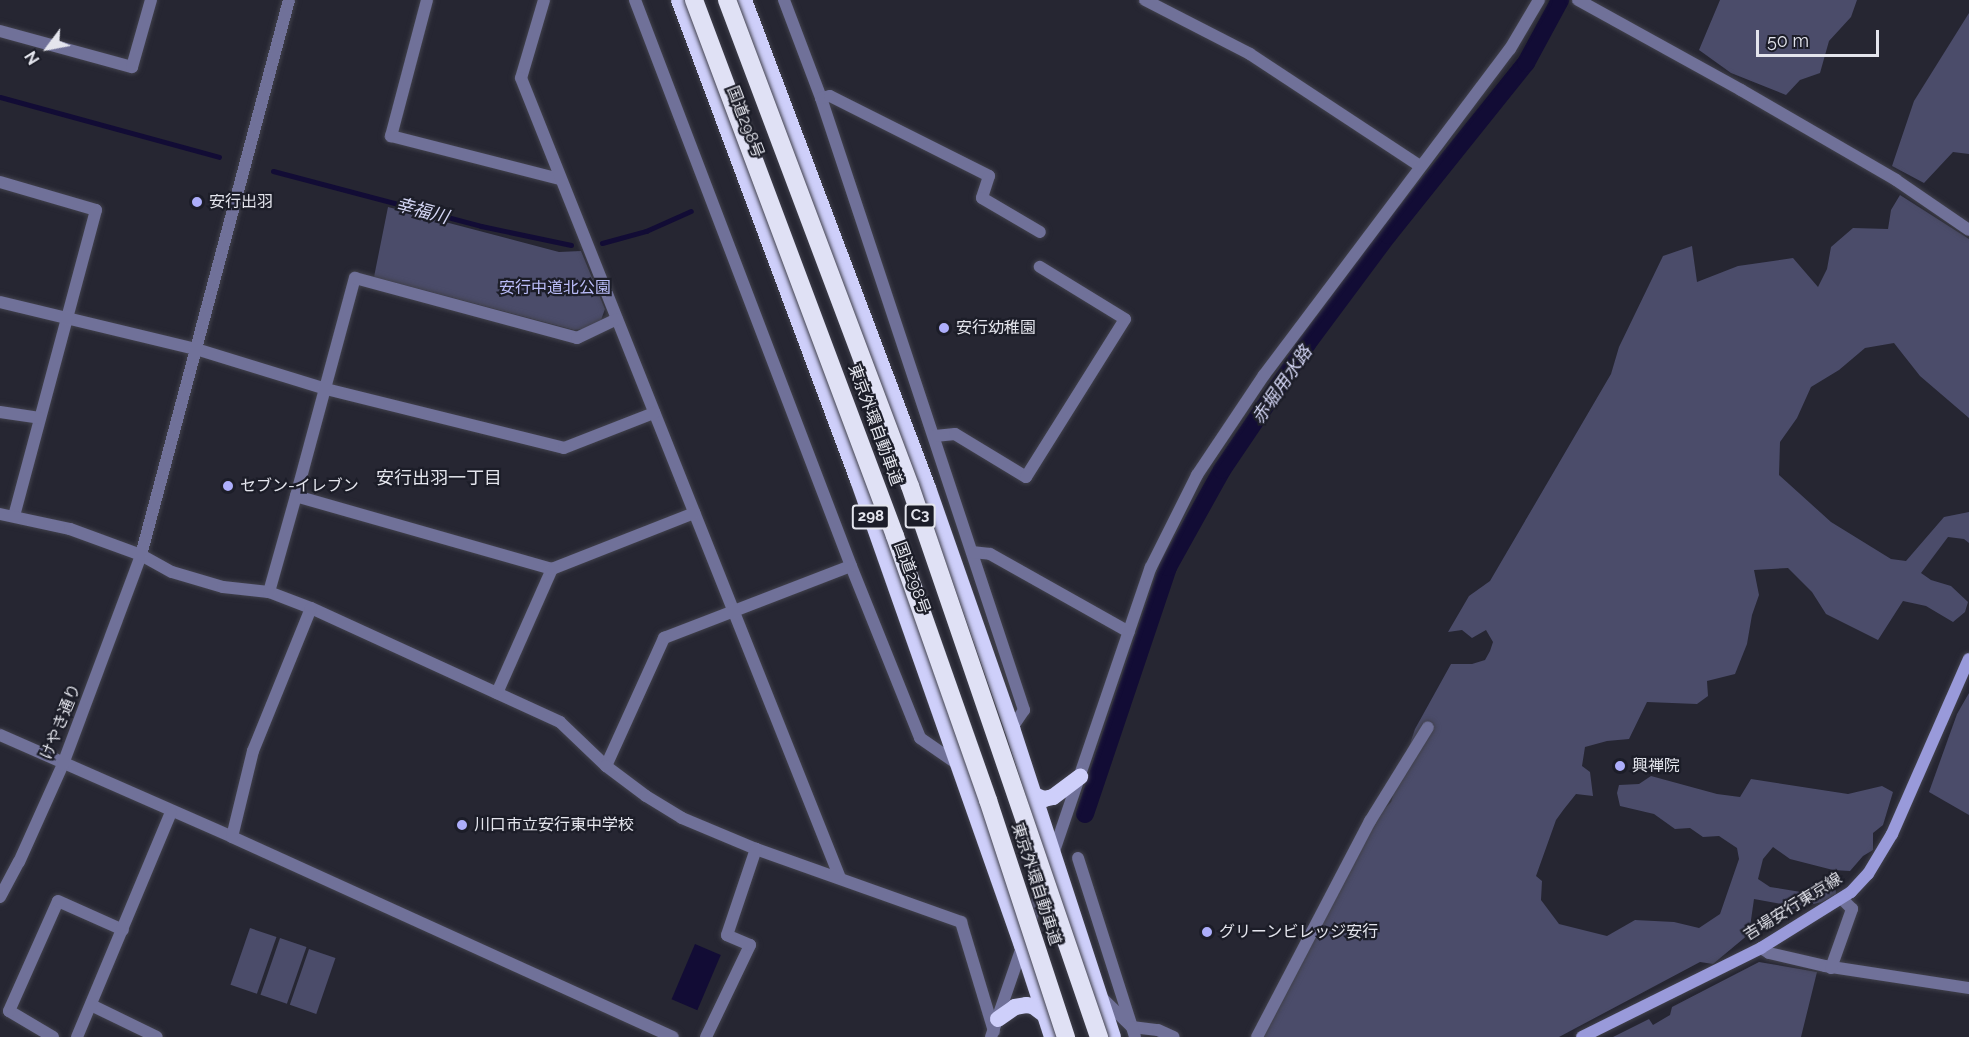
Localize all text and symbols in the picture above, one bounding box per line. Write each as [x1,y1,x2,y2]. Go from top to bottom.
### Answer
north arrow [18,18,78,78]
scale bar [1759,18,1882,56]
text: 50 m [1767,30,1809,51]
text: N [21,48,44,68]
street label: 国道298号 [723,83,767,161]
place label: 安行出羽 [209,192,273,212]
water label: 幸福川 [393,194,451,228]
marker: 安行出羽 [190,195,204,209]
park label: 安行中道北公園 [499,278,611,298]
place label: 安行幼稚園 [956,318,1036,338]
marker: 安行幼稚園 [937,321,951,335]
water label: 赤堀用水路 [1247,342,1317,428]
street label: 東京外環自動車道 [844,362,906,488]
district label: 安行出羽一丁目 [376,467,502,489]
place label: セブン-イレブン [240,476,359,496]
marker: セブン-イレブン [221,479,235,493]
road number: C3 [904,504,936,528]
road number: 298 [852,505,890,529]
street label: 国道298号 [890,539,934,617]
street label: けやき通り [37,681,85,763]
place label: 興禅院 [1632,756,1680,776]
marker: 興禅院 [1613,759,1627,773]
place label: 川口市立安行東中学校 [474,815,634,835]
marker: 川口市立安行東中学校 [455,818,469,832]
street label: 東京外環自動車道 [1007,820,1065,948]
street label: 吉場安行東京線 [1740,869,1846,945]
place label: グリーンビレッジ安行 [1219,922,1379,942]
marker: グリーンビレッジ安行 [1200,925,1214,939]

